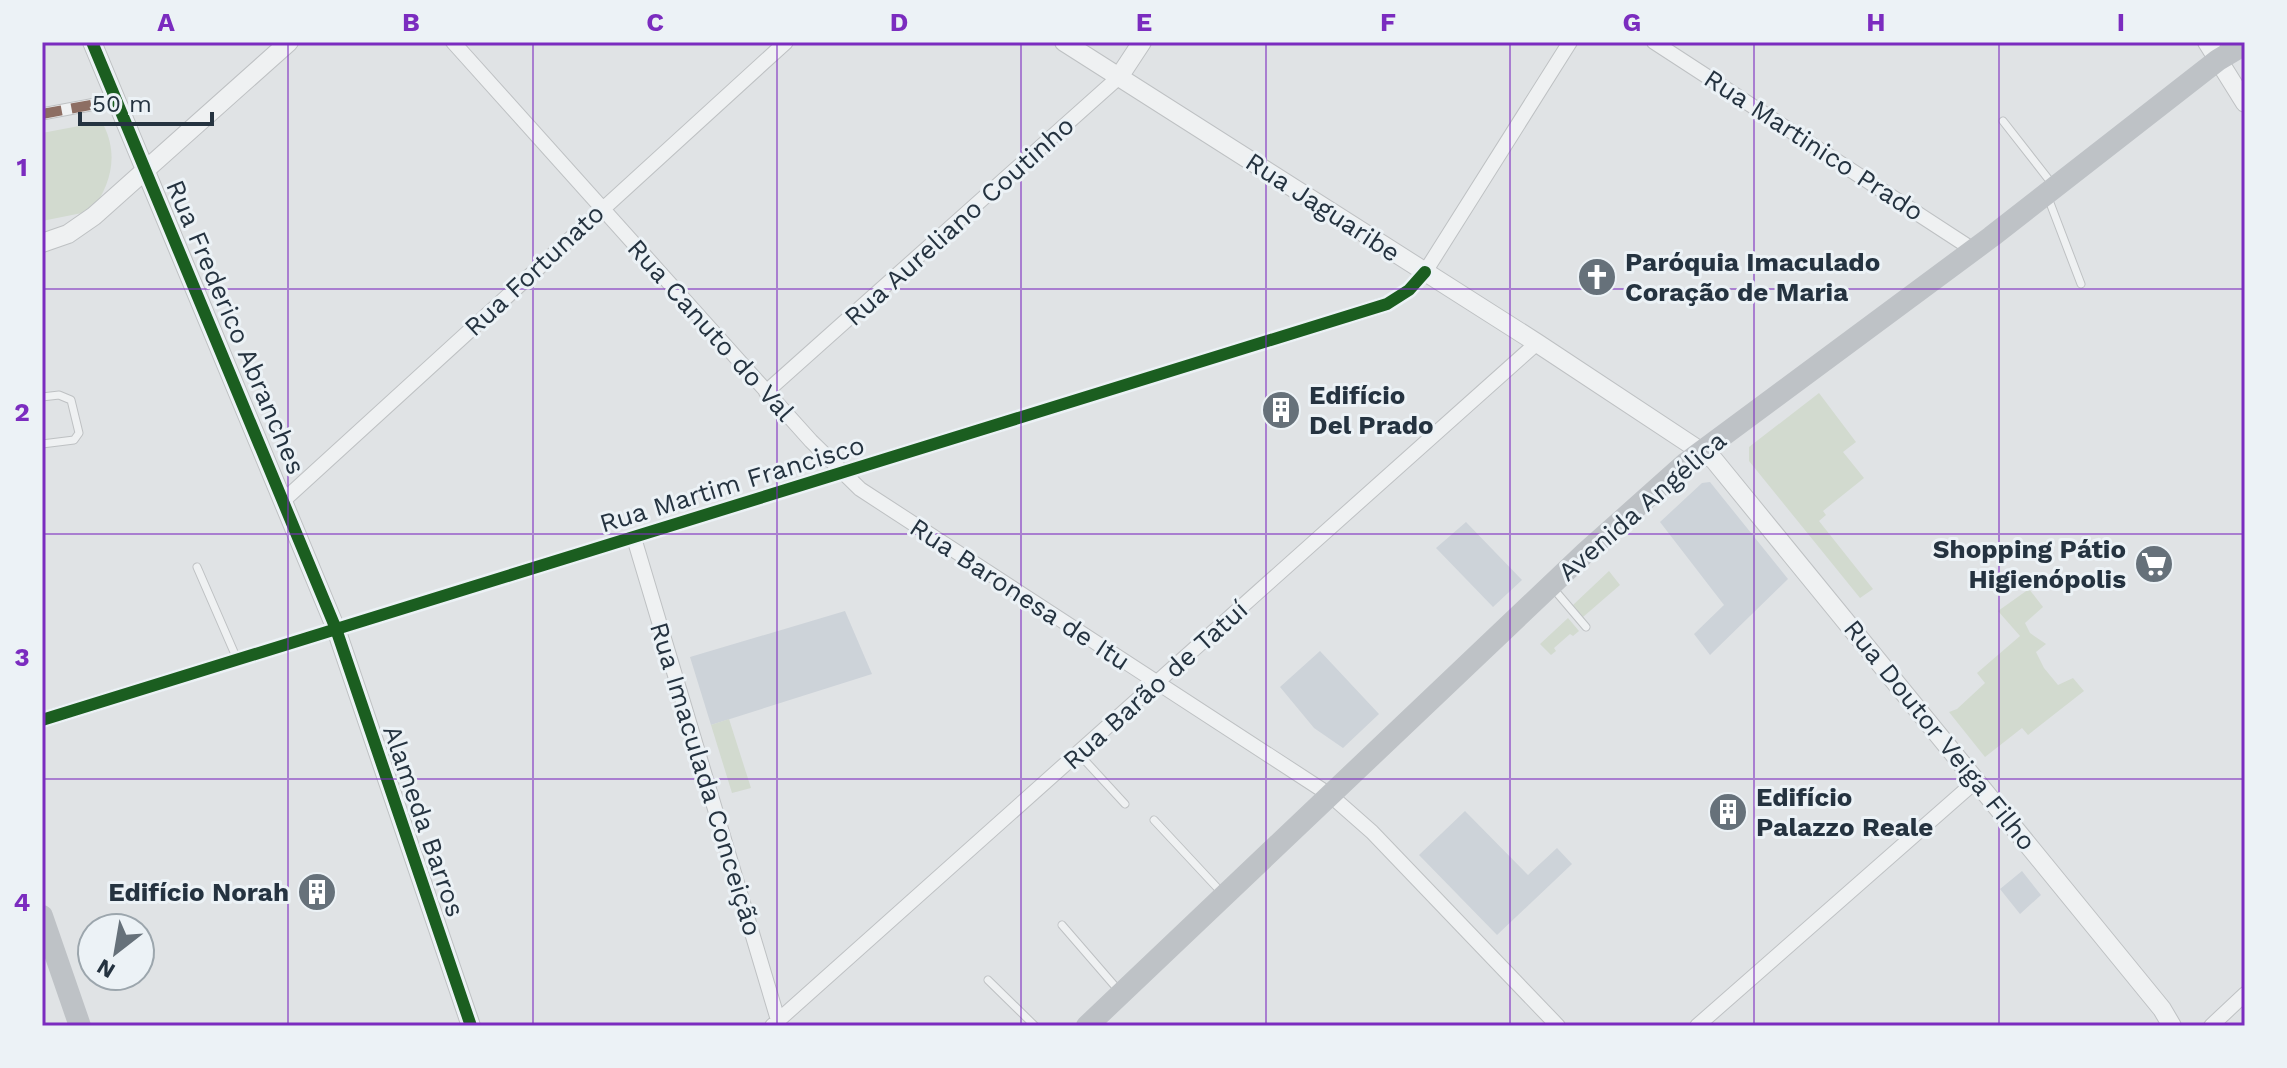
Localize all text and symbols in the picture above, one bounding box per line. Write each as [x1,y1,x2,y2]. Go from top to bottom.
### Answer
text: A [157,7,175,37]
text: B [402,7,420,37]
text: C [646,7,664,37]
text: D [890,7,908,37]
text: E [1136,7,1152,37]
text: F [1380,7,1396,37]
text: G [1623,7,1641,37]
text: H [1866,7,1886,37]
text: I [2117,7,2125,37]
street label: Rua Martinico Prado [1699,63,1929,227]
scale bar [80,76,212,126]
text: 50 m [92,90,152,118]
street label: Rua Aureliano Coutinho [838,110,1080,332]
street label: Rua Jaguaribe [1240,146,1406,268]
text: 1 [16,152,28,182]
street label: Rua Frederico Abranches [160,175,312,479]
street label: Rua Fortunato [458,198,610,342]
street label: Rua Canuto do Val [622,233,800,427]
place label: Paróquia Imaculado Coração de Maria [1625,247,1880,307]
church icon: Paróquia Imaculado Coração de Maria [1576,256,1618,298]
place label: Edifício Del Prado [1309,380,1434,440]
building icon: Edifício Del Prado [1260,389,1302,431]
text: 2 [14,397,30,427]
street label: Avenida Angélica [1552,425,1732,587]
street label: Rua Martim Francisco [596,429,868,539]
street label: Rua Baronesa de Itu [904,512,1136,676]
place label: Shopping Pátio Higienópolis [1933,534,2126,594]
supermarket icon: Shopping Pátio Higienópolis [2133,543,2175,585]
street label: Rua Barão de Tatuí [1057,594,1253,776]
street label: Rua Doutor Veiga Filho [1838,614,2042,856]
street label: Rua Imaculada Conceição [644,618,768,940]
text: 3 [14,642,30,672]
street label: Alameda Barros [377,721,471,921]
place label: Edifício Palazzo Reale [1756,782,1933,842]
building icon: Edifício Palazzo Reale [1707,791,1749,833]
building icon: Edifício Norah [296,871,338,913]
place label: Edifício Norah [108,877,289,907]
text: 4 [14,887,31,917]
north arrow [76,912,156,992]
text: N [93,954,119,984]

